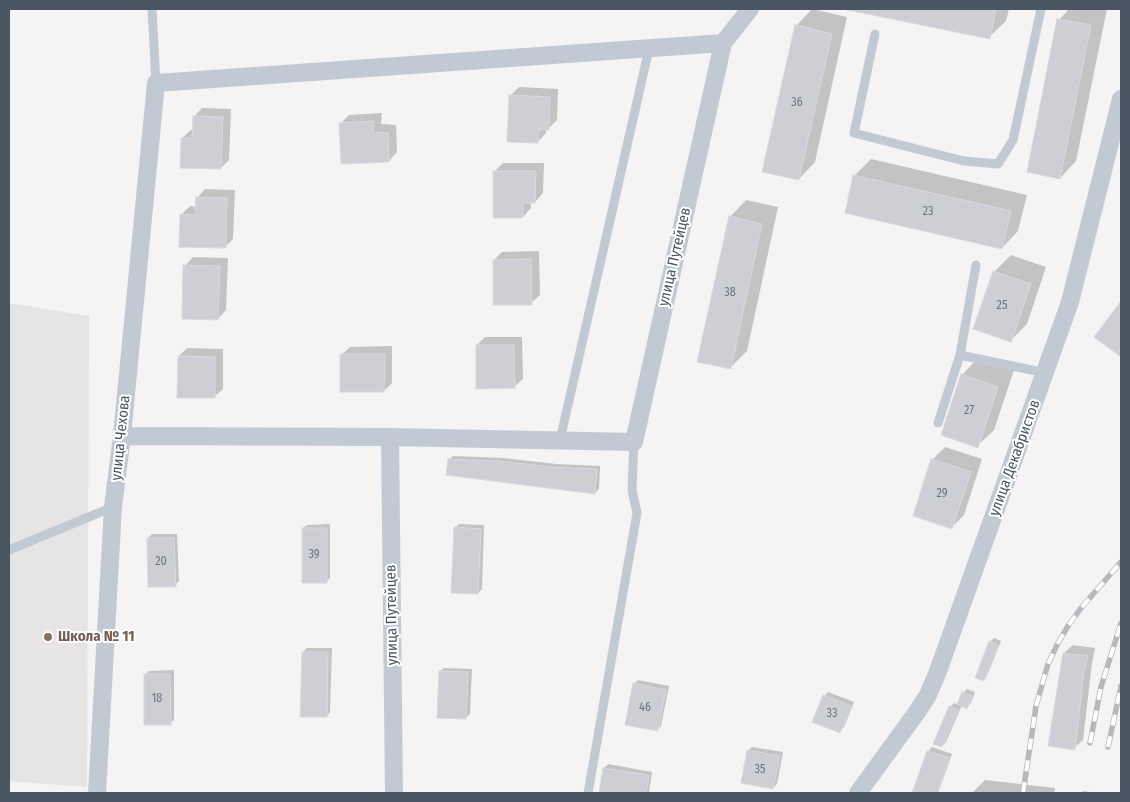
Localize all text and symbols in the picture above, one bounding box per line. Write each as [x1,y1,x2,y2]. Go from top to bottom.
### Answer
house number: 36 [791,96,803,110]
house number: 23 [923,205,933,219]
street label: улица Путейцев [655,206,695,308]
house number: 38 [724,286,736,300]
house number: 25 [997,299,1007,313]
street label: улица Чехова [108,394,134,482]
street label: улица Декабристов [986,397,1044,519]
house number: 27 [964,404,974,418]
house number: 29 [936,487,948,501]
house number: 39 [308,548,320,562]
house number: 20 [155,555,167,569]
street label: улица Путейцев [382,564,402,666]
place label: Школа № 11 [58,628,135,646]
marker: Школа № 11 [42,631,54,643]
house number: 18 [152,692,162,706]
house number: 46 [639,701,651,715]
house number: 33 [827,707,837,721]
house number: 35 [755,763,765,777]

